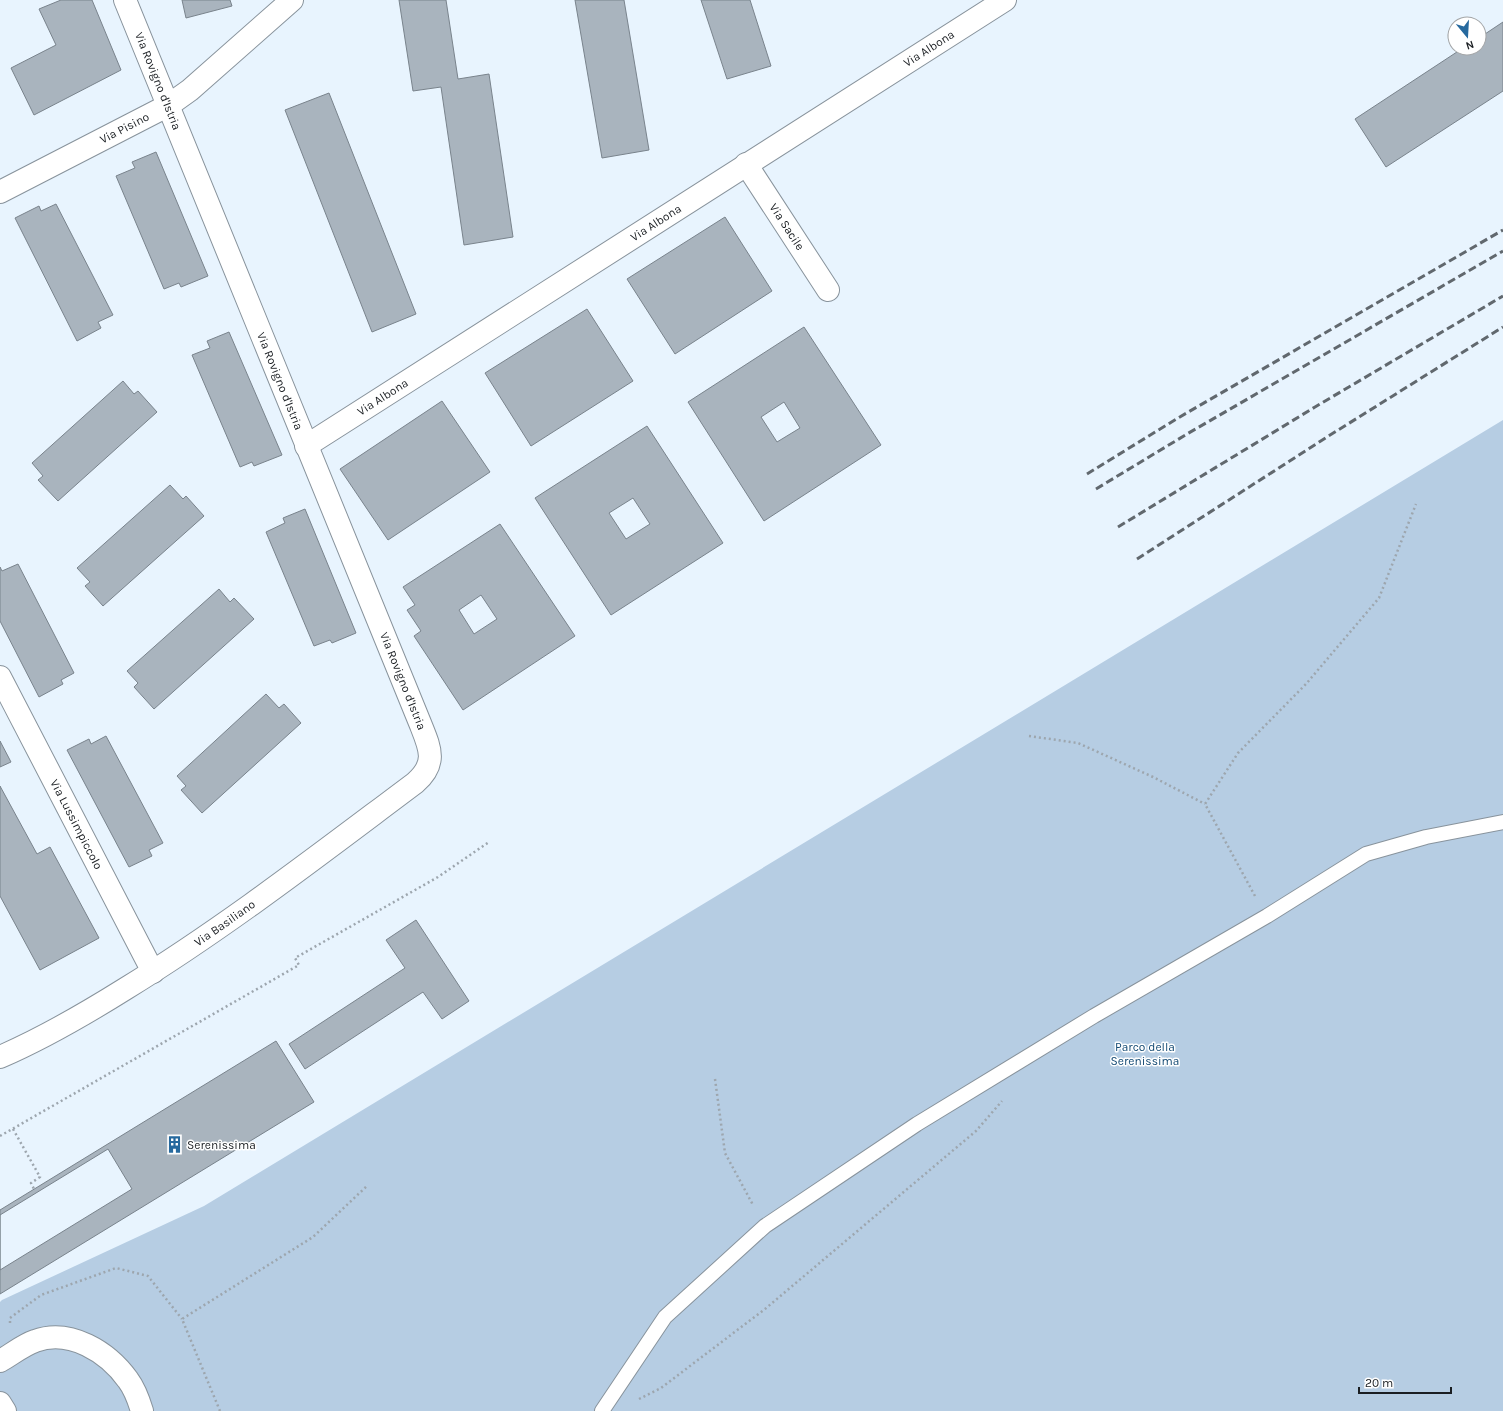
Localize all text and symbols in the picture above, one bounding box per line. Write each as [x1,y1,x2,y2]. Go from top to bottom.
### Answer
north arrow [1447,16,1487,56]
street label: Via Albona [901,27,957,70]
street label: Via Rovigno d'Istria [132,30,184,132]
text: N [1464,38,1476,52]
street label: Via Pisino [97,109,152,146]
street label: Via Albona [628,201,684,244]
street label: Via Sacile [767,201,807,253]
street label: Via Rovigno d'Istria [254,330,306,432]
street label: Via Albona [355,376,411,418]
street label: Via Rovigno d'Istria [377,630,429,732]
street label: Via Lussimpiccolo [47,777,106,872]
street label: Via Basiliano [192,897,258,949]
park label: Parco della Serenissima [1111,1040,1179,1068]
building icon: Serenissima [164,1135,184,1155]
place label: Serenissima [187,1138,256,1152]
scale bar [1359,1369,1451,1395]
text: 20 m [1365,1376,1393,1390]

